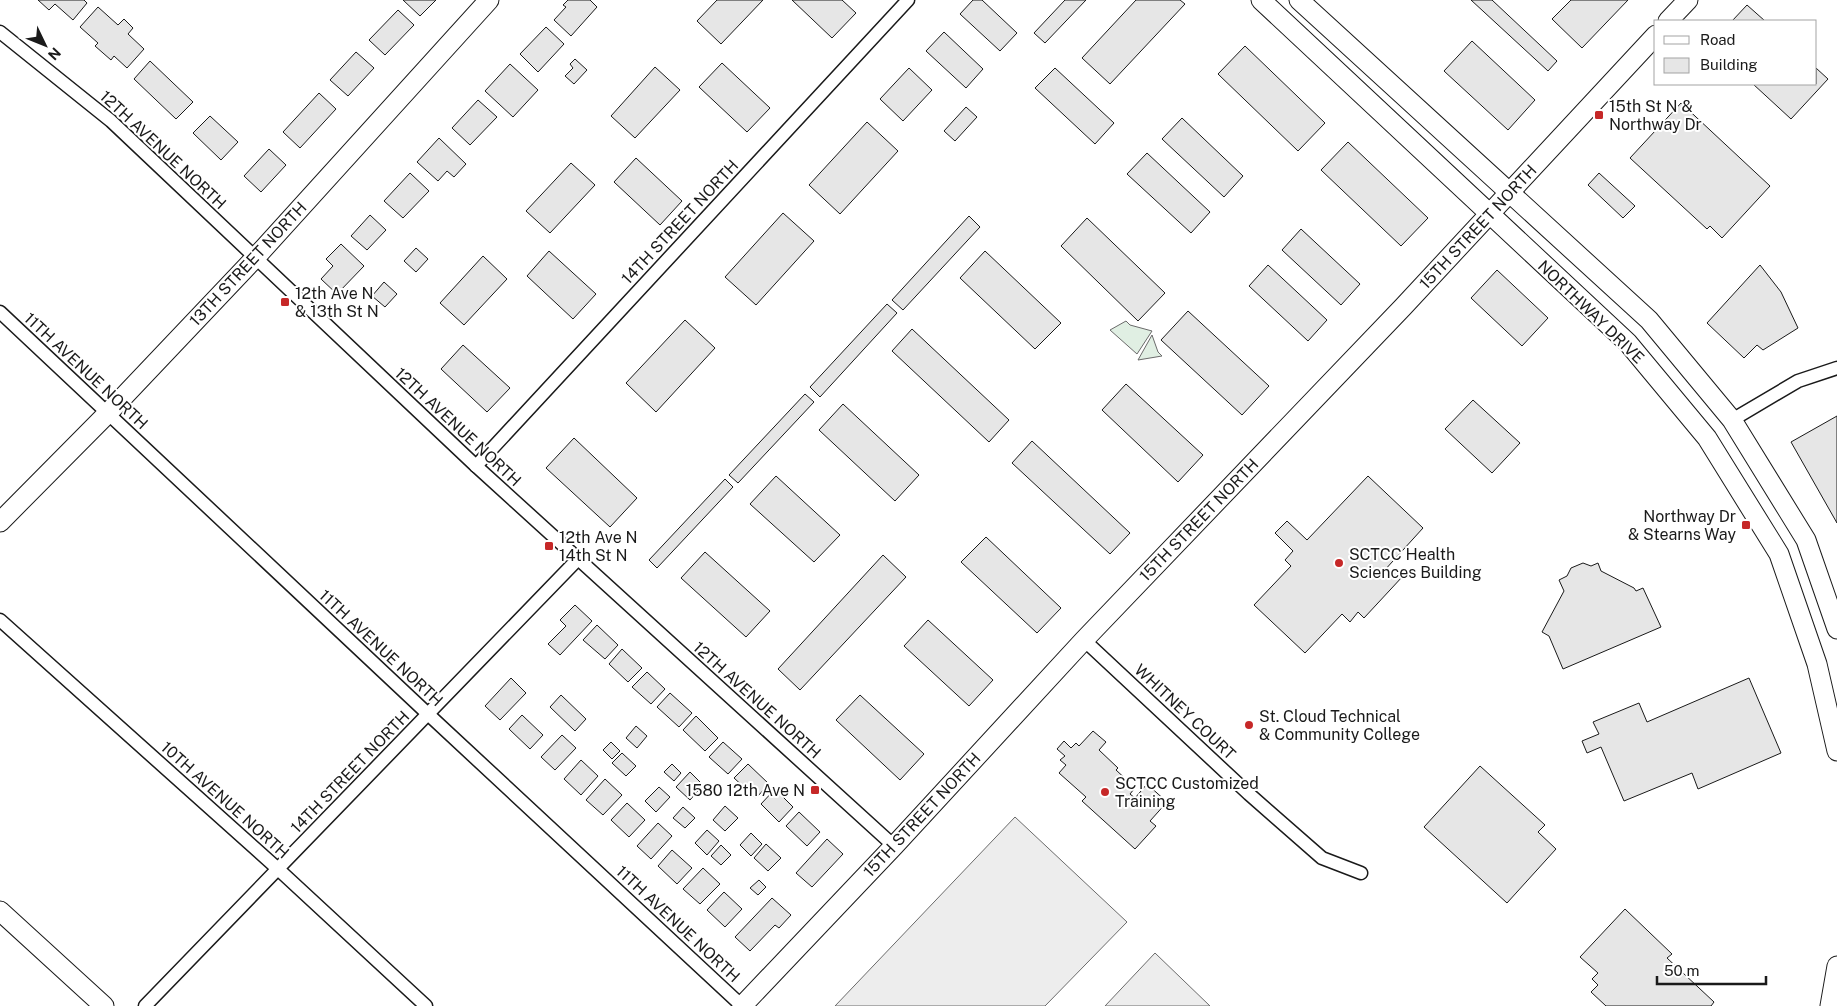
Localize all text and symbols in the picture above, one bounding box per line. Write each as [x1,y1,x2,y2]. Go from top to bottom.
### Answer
north arrow [20,20,70,70]
legend [1654,20,1817,85]
text: Road [1700,31,1736,48]
text: N [45,44,64,63]
text: Building [1700,56,1758,73]
street label: 12TH AVENUE NORTH [96,87,230,213]
place label: 15th St N & Northway Dr [1609,97,1702,134]
marker: 15th St N & Northway Dr [1593,109,1605,121]
street label: 14TH STREET NORTH [618,156,742,288]
street label: 15TH STREET NORTH [1415,161,1541,293]
street label: 13TH STREET NORTH [186,198,310,330]
street label: NORTHWAY DRIVE [1534,256,1648,368]
place label: 12th Ave N & 13th St N [295,284,379,321]
marker: 12th Ave N & 13th St N [279,296,291,308]
street label: 11TH AVENUE NORTH [20,309,152,433]
street label: 12TH AVENUE NORTH [391,364,525,490]
street label: 15TH STREET NORTH [1136,455,1262,585]
place label: Northway Dr & Stearns Way [1628,507,1736,544]
marker: Northway Dr & Stearns Way [1740,519,1752,531]
place label: 12th Ave N 14th St N [559,528,638,565]
marker: 12th Ave N 14th St N [543,540,555,552]
place label: SCTCC Health Sciences Building [1349,545,1482,582]
marker: SCTCC Health Sciences Building [1333,557,1345,569]
street label: 11TH AVENUE NORTH [315,586,447,710]
street label: 12TH AVENUE NORTH [689,638,825,762]
street label: WHITNEY COURT [1131,660,1240,764]
street label: 14TH STREET NORTH [287,707,413,837]
place label: St. Cloud Technical & Community College [1259,707,1420,744]
marker: St. Cloud Technical & Community College [1243,719,1255,731]
street label: 10TH AVENUE NORTH [157,738,293,862]
street label: 15TH STREET NORTH [859,749,985,881]
place label: SCTCC Customized Training [1115,774,1259,811]
place label: 1580 12th Ave N [686,781,805,800]
marker: 1580 12th Ave N [809,784,821,796]
marker: SCTCC Customized Training [1099,786,1111,798]
street label: 11TH AVENUE NORTH [612,862,744,986]
scale bar [1657,954,1766,986]
text: 50 m [1664,962,1699,979]

